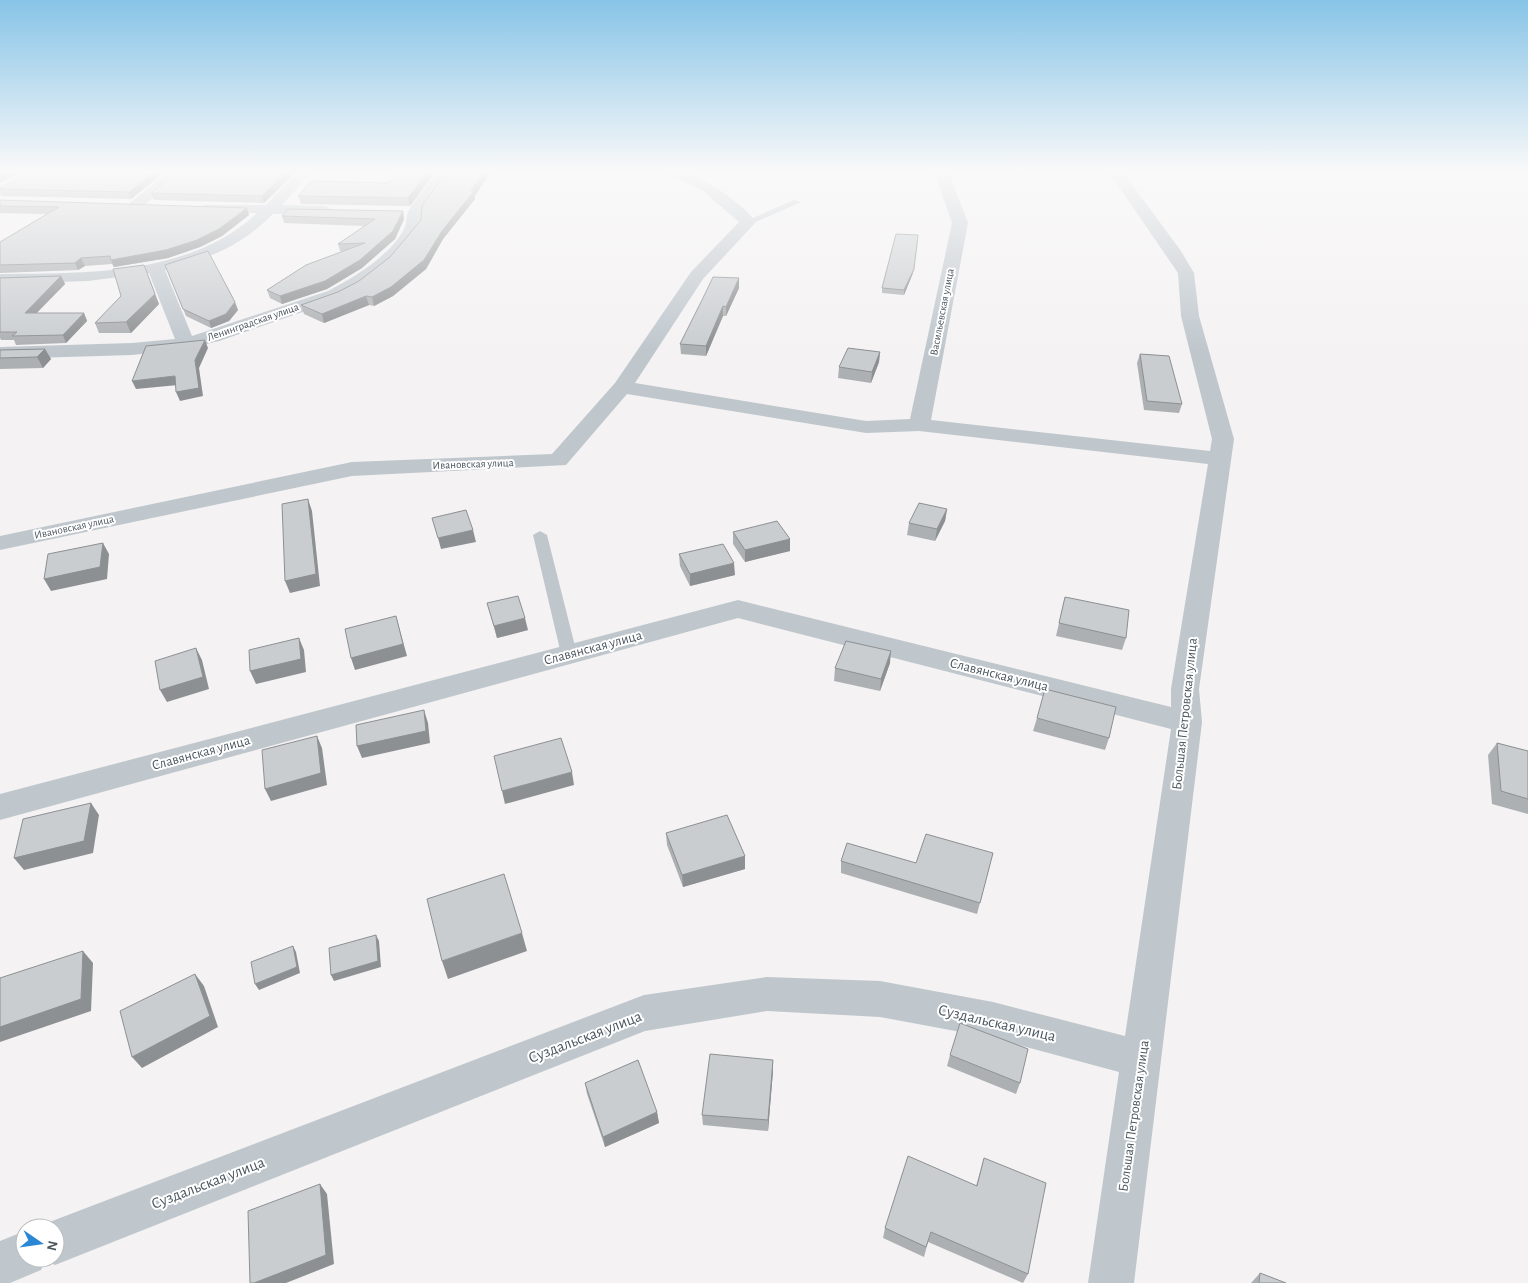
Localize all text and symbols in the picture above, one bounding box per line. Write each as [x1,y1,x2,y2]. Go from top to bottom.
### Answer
street label: Васильевская улица [928,268,956,356]
street label: Ленинградская улица [206,301,300,343]
street label: Ивановская улица [432,457,514,471]
street label: Ивановская улица [33,513,115,541]
street label: Славянская улица [542,628,644,668]
street label: Большая Петровская улица [1170,637,1200,791]
street label: Славянская улица [948,656,1050,694]
street label: Славянская улица [150,733,252,773]
street label: Суздальская улица [936,1002,1057,1045]
street label: Суздальская улица [526,1008,644,1067]
street label: Большая Петровская улица [1116,1039,1152,1193]
street label: Суздальская улица [149,1154,267,1213]
north arrow [15,1218,65,1268]
text: N [44,1239,60,1252]

